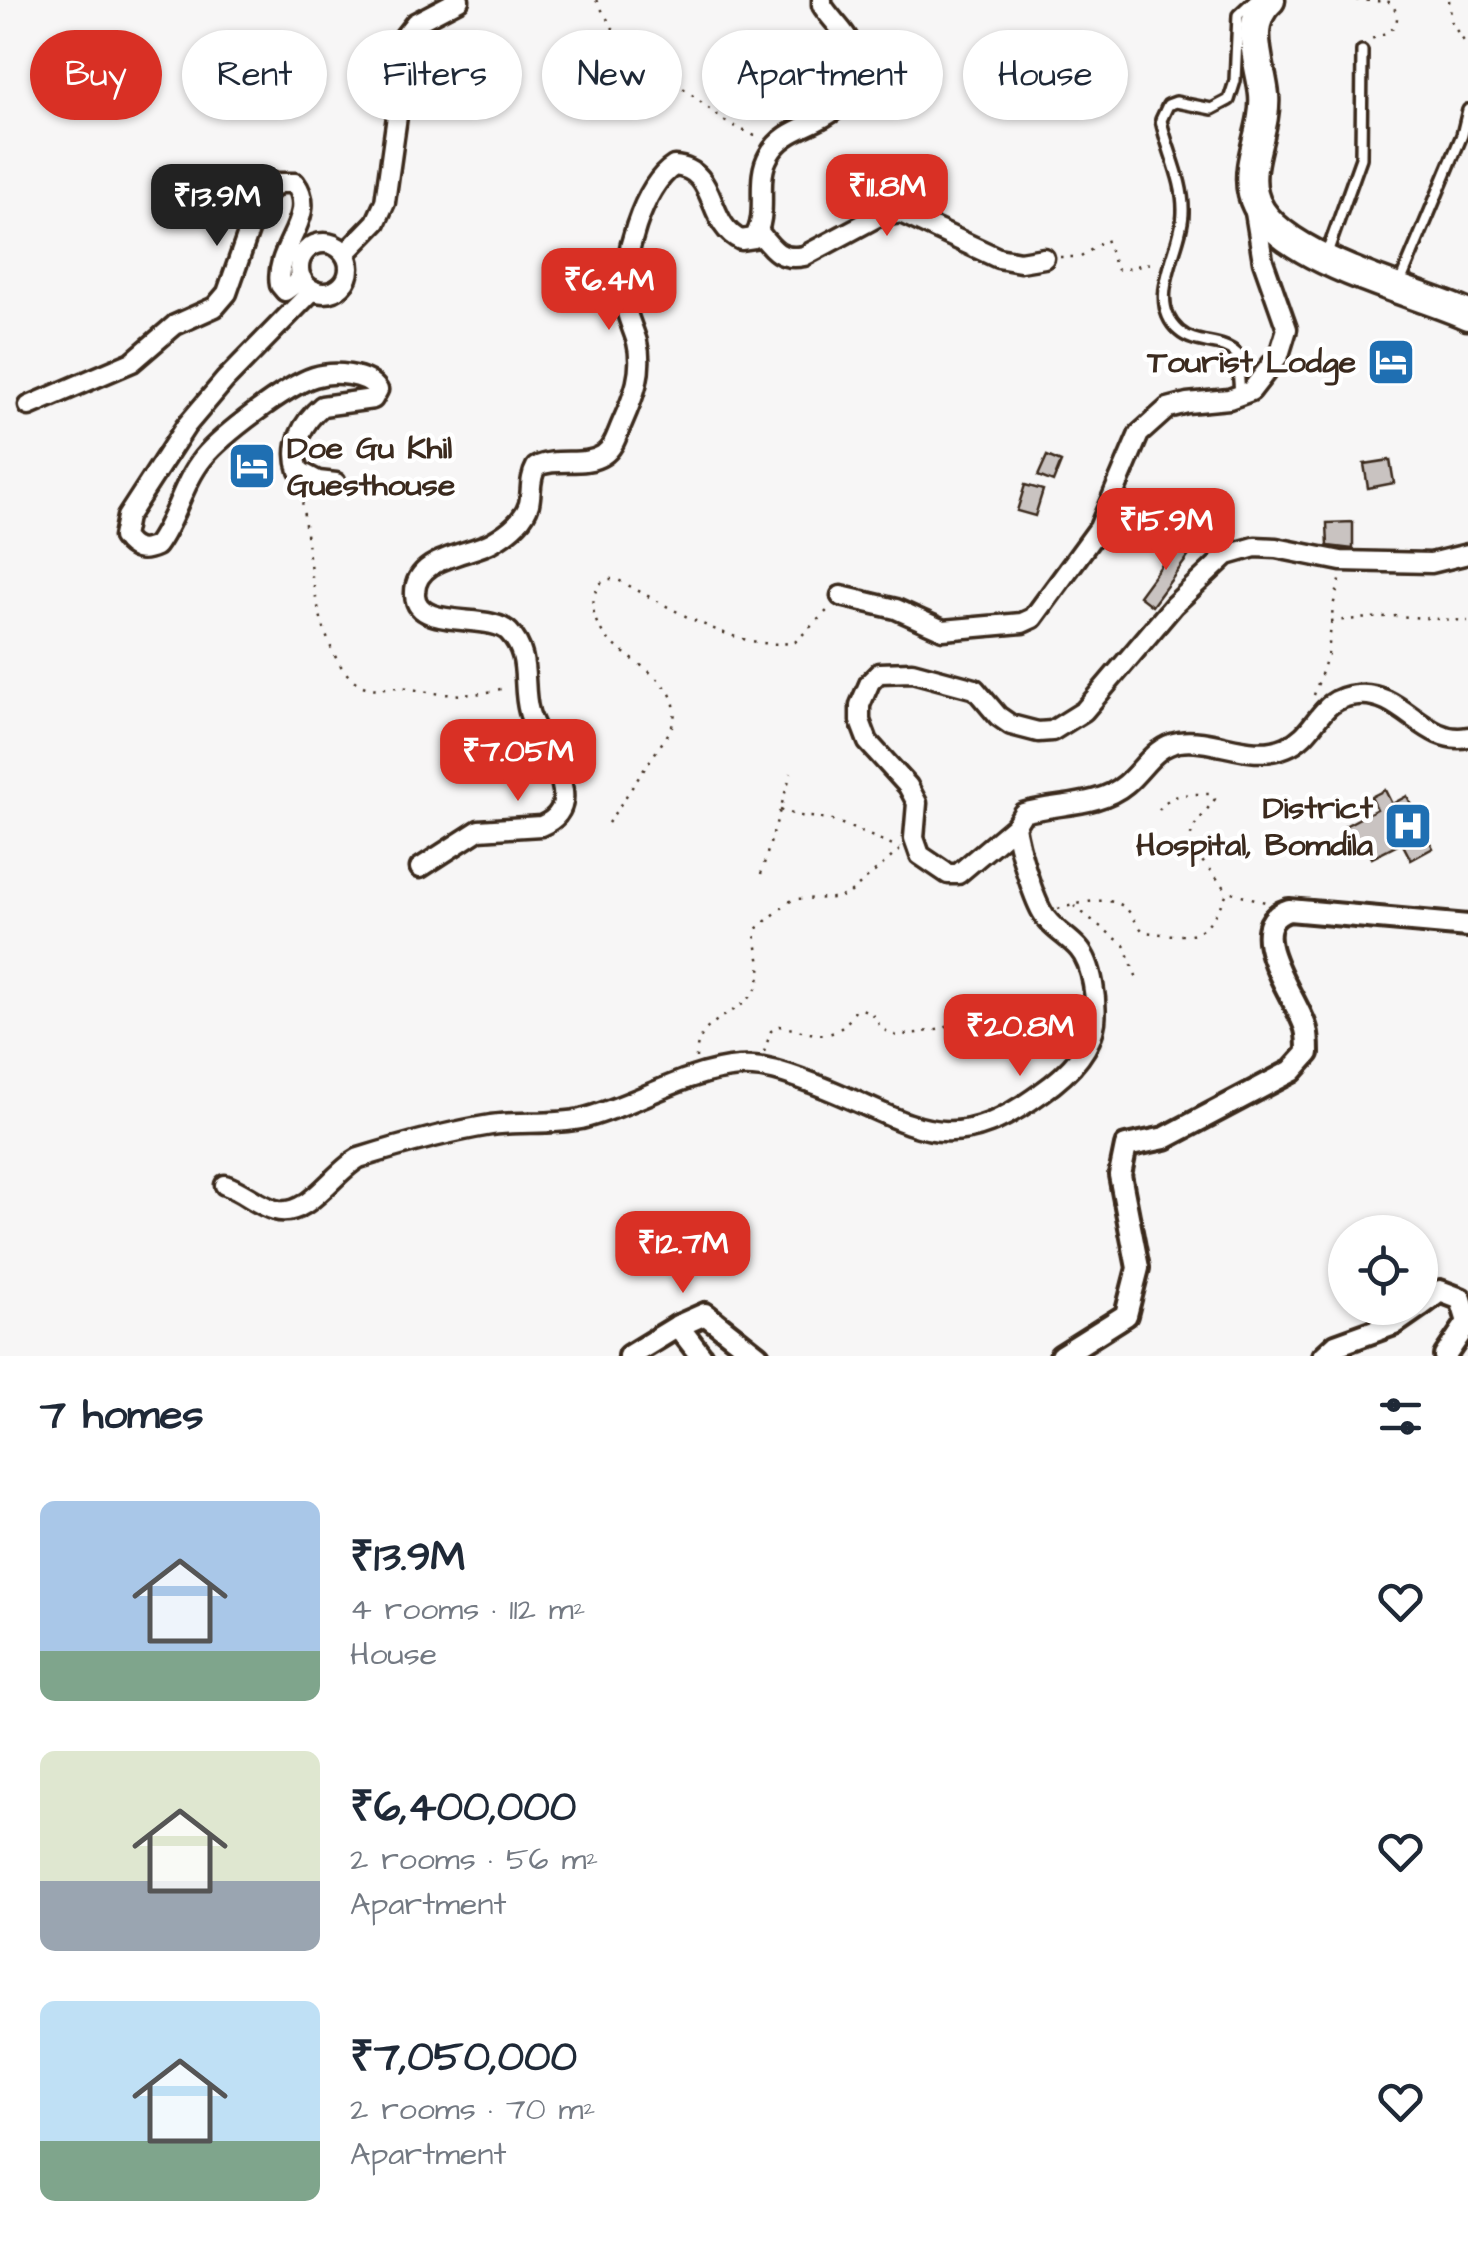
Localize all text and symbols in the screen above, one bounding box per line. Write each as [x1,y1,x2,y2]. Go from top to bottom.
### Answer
chip: Buy [30,30,162,120]
chip: Rent [182,30,327,120]
chip: Filters [347,30,522,120]
chip: New [542,30,682,120]
chip: Apartment [702,30,943,120]
chip: House [963,30,1128,120]
pin: ₹11.8M [806,154,968,239]
pin: ₹13.9M [136,164,298,249]
text: ₹11.8M [848,164,926,209]
text: ₹13.9M [173,174,261,219]
pin: ₹6.4M [539,248,679,333]
text: ₹6.4M [563,258,655,303]
hotel icon: Tourist Lodge [1365,336,1417,388]
place label: Tourist Lodge [1146,340,1356,386]
place label: Doe Gu Khil Guesthouse [287,426,455,508]
hotel icon: Doe Gu Khil Guesthouse [226,440,278,492]
pin: ₹15.9M [1085,488,1247,573]
text: ₹15.9M [1119,498,1213,543]
pin: ₹7.05M [437,719,599,804]
text: ₹7.05M [462,729,574,774]
place label: District Hospital, Bomdila [1136,786,1374,868]
hospital icon: District Hospital, Bomdila [1382,800,1434,852]
pin: ₹20.8M [939,994,1101,1079]
text: ₹20.8M [966,1004,1074,1049]
pin: ₹12.7M [602,1211,764,1296]
map controls [1328,1215,1438,1325]
button: locate [1328,1215,1438,1325]
text: ₹12.7M [637,1221,729,1266]
text: 7 homes [40,1387,204,1445]
icon: filters [1373,1389,1428,1444]
text: ₹13.9M [350,1529,465,1587]
icon: home [120,1541,240,1661]
icon: heart [1373,1574,1428,1629]
text: 4 rooms · 112 m² [350,1587,586,1632]
text: House [350,1632,437,1677]
text: ₹6,400,000 [350,1779,576,1837]
icon: home [120,1791,240,1911]
icon: heart [1373,1824,1428,1879]
text: 2 rooms · 56 m² [350,1837,598,1882]
text: Apartment [350,1882,506,1927]
text: ₹7,050,000 [350,2029,577,2087]
icon: home [120,2041,240,2161]
icon: heart [1373,2074,1428,2129]
text: 2 rooms · 70 m² [350,2087,595,2132]
text: Apartment [350,2132,506,2177]

